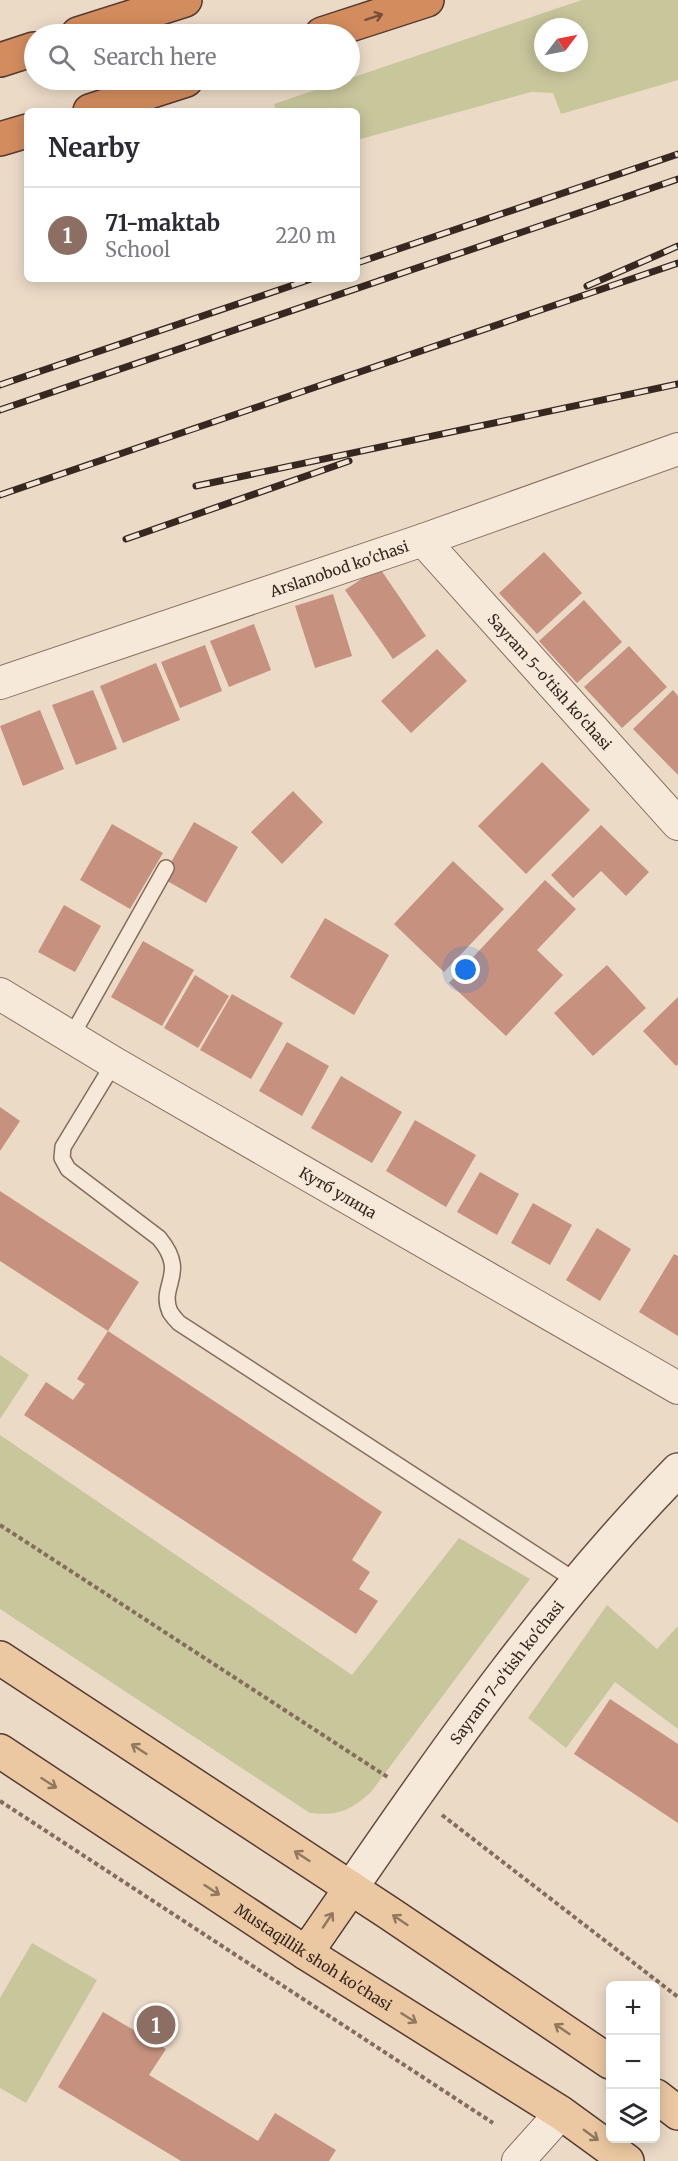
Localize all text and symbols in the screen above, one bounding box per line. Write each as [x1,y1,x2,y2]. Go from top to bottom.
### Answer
one-way arrow [364,11,383,22]
north arrow [534,18,588,72]
search box [24,24,360,90]
icon: search [45,41,78,74]
text: Search here [93,43,216,71]
text: Nearby [48,131,140,164]
text: 71-maktab [105,209,220,237]
text: 1 [63,223,72,248]
text: 220 m [276,223,336,248]
text: School [105,237,170,262]
street label: Arslanobod ko'chasi [266,536,411,601]
street label: Sayram 5-o'tish ko'chasi [484,609,616,754]
your location [451,955,480,984]
street label: Кутб улица [296,1162,380,1222]
street label: Sayram 7-o'tish ko'chasi [446,1597,568,1748]
one-way arrow [130,1742,147,1755]
one-way arrow [40,1777,57,1789]
one-way arrow [293,1849,310,1862]
one-way arrow [203,1885,220,1897]
street label: Mustaqillik shoh ko'chasi [231,1899,396,2014]
one-way arrow [322,1912,335,1929]
one-way arrow [392,1914,409,1927]
map controls [606,1981,660,2143]
button: + [606,1981,660,2035]
pin: 1 [136,2002,176,2048]
one-way arrow [400,2012,417,2024]
one-way arrow [554,2023,571,2035]
button: − [606,2035,660,2089]
button: layers [606,2089,660,2143]
one-way arrow [582,2129,598,2141]

